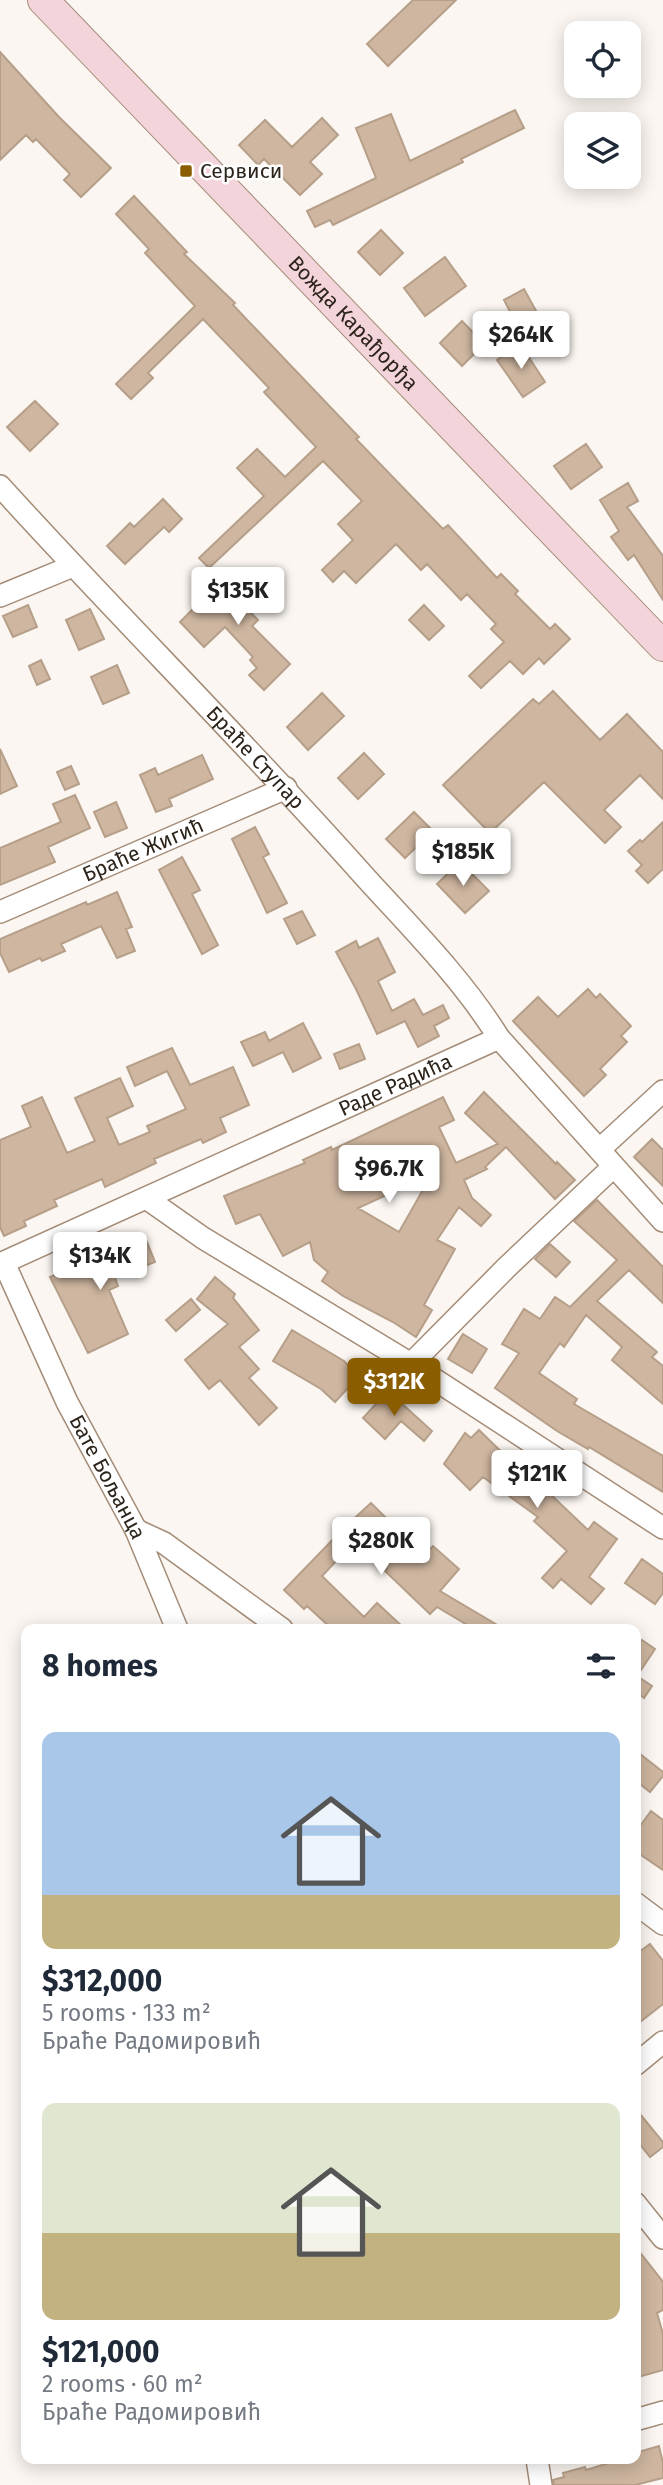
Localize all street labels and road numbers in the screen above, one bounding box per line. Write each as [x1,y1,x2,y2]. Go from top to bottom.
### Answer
street label: Вожда Карађорђа [283,250,424,396]
street label: Браће Ступар [201,701,310,815]
street label: Браће Жигић [79,812,208,888]
street label: Раде Радића [334,1048,456,1122]
street label: Бате Бољанца [63,1410,151,1543]

